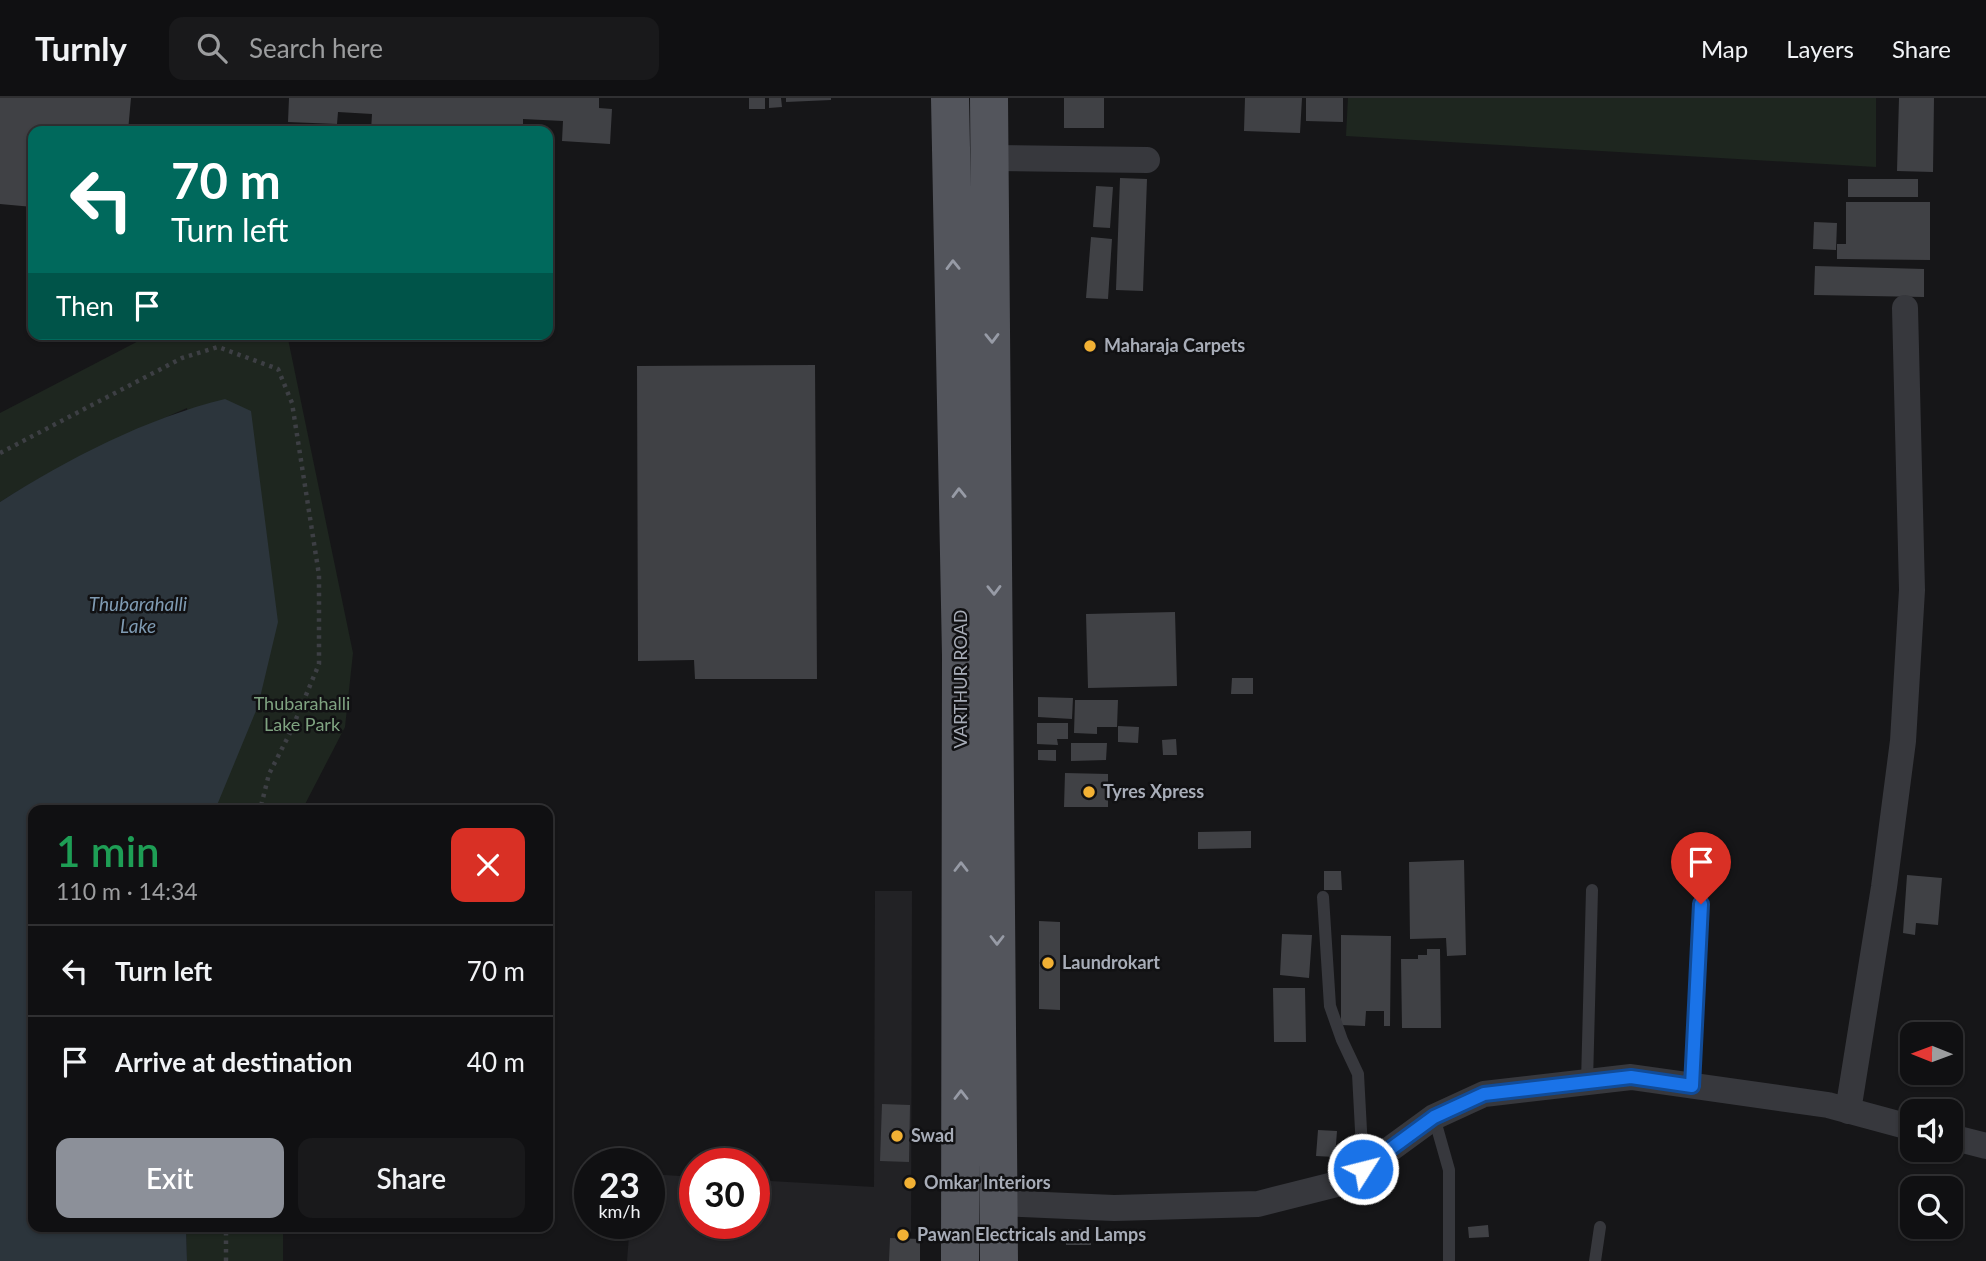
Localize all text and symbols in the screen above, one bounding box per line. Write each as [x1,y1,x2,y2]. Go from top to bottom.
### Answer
search box [169,17,659,80]
text: Turnly [35,28,127,68]
icon: search [193,29,231,67]
text: Search here [249,32,383,64]
text: Map [1701,34,1748,63]
text: Layers [1786,34,1854,63]
text: Share [1892,34,1951,63]
text: 70 m [171,151,281,209]
icon: left [56,154,147,245]
text: Turn left [171,210,288,249]
one-way arrow [946,260,961,271]
icon: arrive [128,287,166,325]
text: Then [56,290,114,322]
one-way arrow [984,332,999,343]
place label: Maharaja Carpets [1104,334,1245,356]
marker: Maharaja Carpets [1082,338,1098,354]
one-way arrow [951,487,966,498]
one-way arrow [986,585,1002,595]
water label: Thubarahalli Lake [89,592,188,637]
street label: VARTHUR ROAD [949,610,971,748]
park label: Thubarahalli Lake Park [254,692,350,735]
place label: Tyres Xpress [1103,780,1204,802]
marker: Tyres Xpress [1081,784,1097,800]
text: 1 min [56,826,160,876]
button: close [451,828,525,902]
pin [1671,832,1731,904]
icon: arrive [1682,843,1720,881]
one-way arrow [953,862,969,872]
text: 110 m · 14:34 [56,877,198,905]
one-way arrow [989,935,1005,945]
place label: Laundrokart [1062,951,1160,973]
icon: left [56,952,94,990]
text: Turn left [115,955,212,987]
text: 70 m [467,955,525,987]
marker: Laundrokart [1040,955,1056,971]
north arrow [1900,1022,1964,1085]
map controls [1900,1022,1963,1239]
icon: arrive [56,1043,94,1081]
text: Arrive at destination [115,1046,352,1078]
text: 40 m [467,1046,525,1078]
one-way arrow [953,1089,969,1100]
button: sound [1900,1099,1963,1162]
place label: Swad [911,1124,954,1146]
marker: Swad [889,1128,905,1144]
position arrow [1326,1132,1400,1206]
button: Exit [56,1138,284,1218]
button: Share [298,1138,525,1218]
speed limit sign: 30 [679,1148,770,1239]
text: 23 [599,1163,640,1205]
place label: Omkar Interiors [924,1171,1051,1193]
marker: Omkar Interiors [902,1175,918,1191]
button: search [1900,1176,1963,1239]
text: km/h [598,1200,641,1222]
place label: Pawan Electricals and Lamps [917,1223,1146,1245]
marker: Pawan Electricals and Lamps [895,1227,911,1243]

